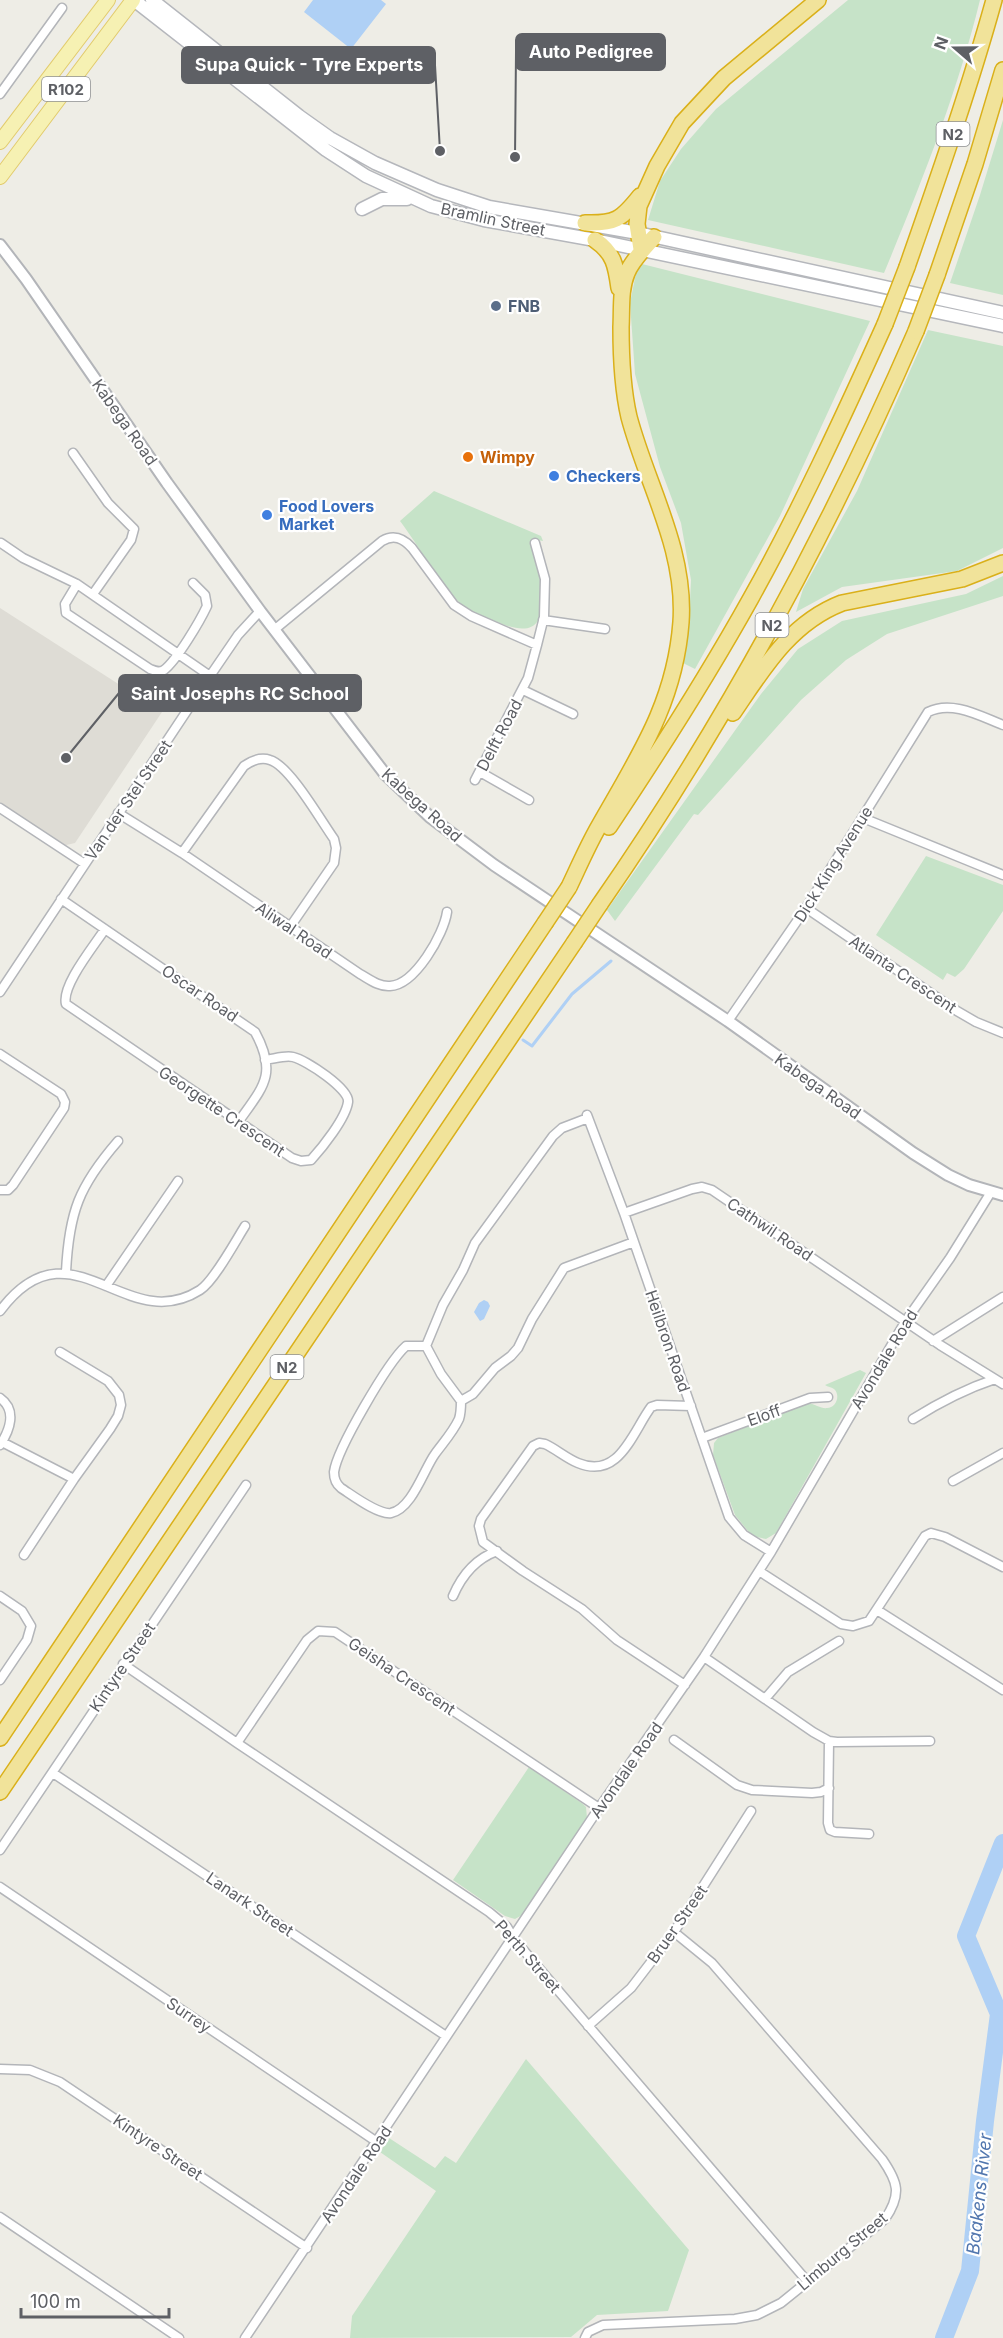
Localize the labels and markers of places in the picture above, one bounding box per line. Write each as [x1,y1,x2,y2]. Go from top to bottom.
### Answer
callout: Auto Pedigree [516,34,665,70]
callout: Supa Quick - Tyre Experts [182,47,435,83]
place label: FNB [508,296,540,316]
marker: FNB [489,299,503,313]
place label: Wimpy [480,447,535,467]
marker: Wimpy [461,450,475,464]
place label: Checkers [566,466,641,486]
marker: Checkers [547,469,561,483]
place label: Food Lovers Market [279,496,374,534]
marker: Food Lovers Market [260,508,274,522]
callout: Saint Josephs RC School [119,675,361,711]

